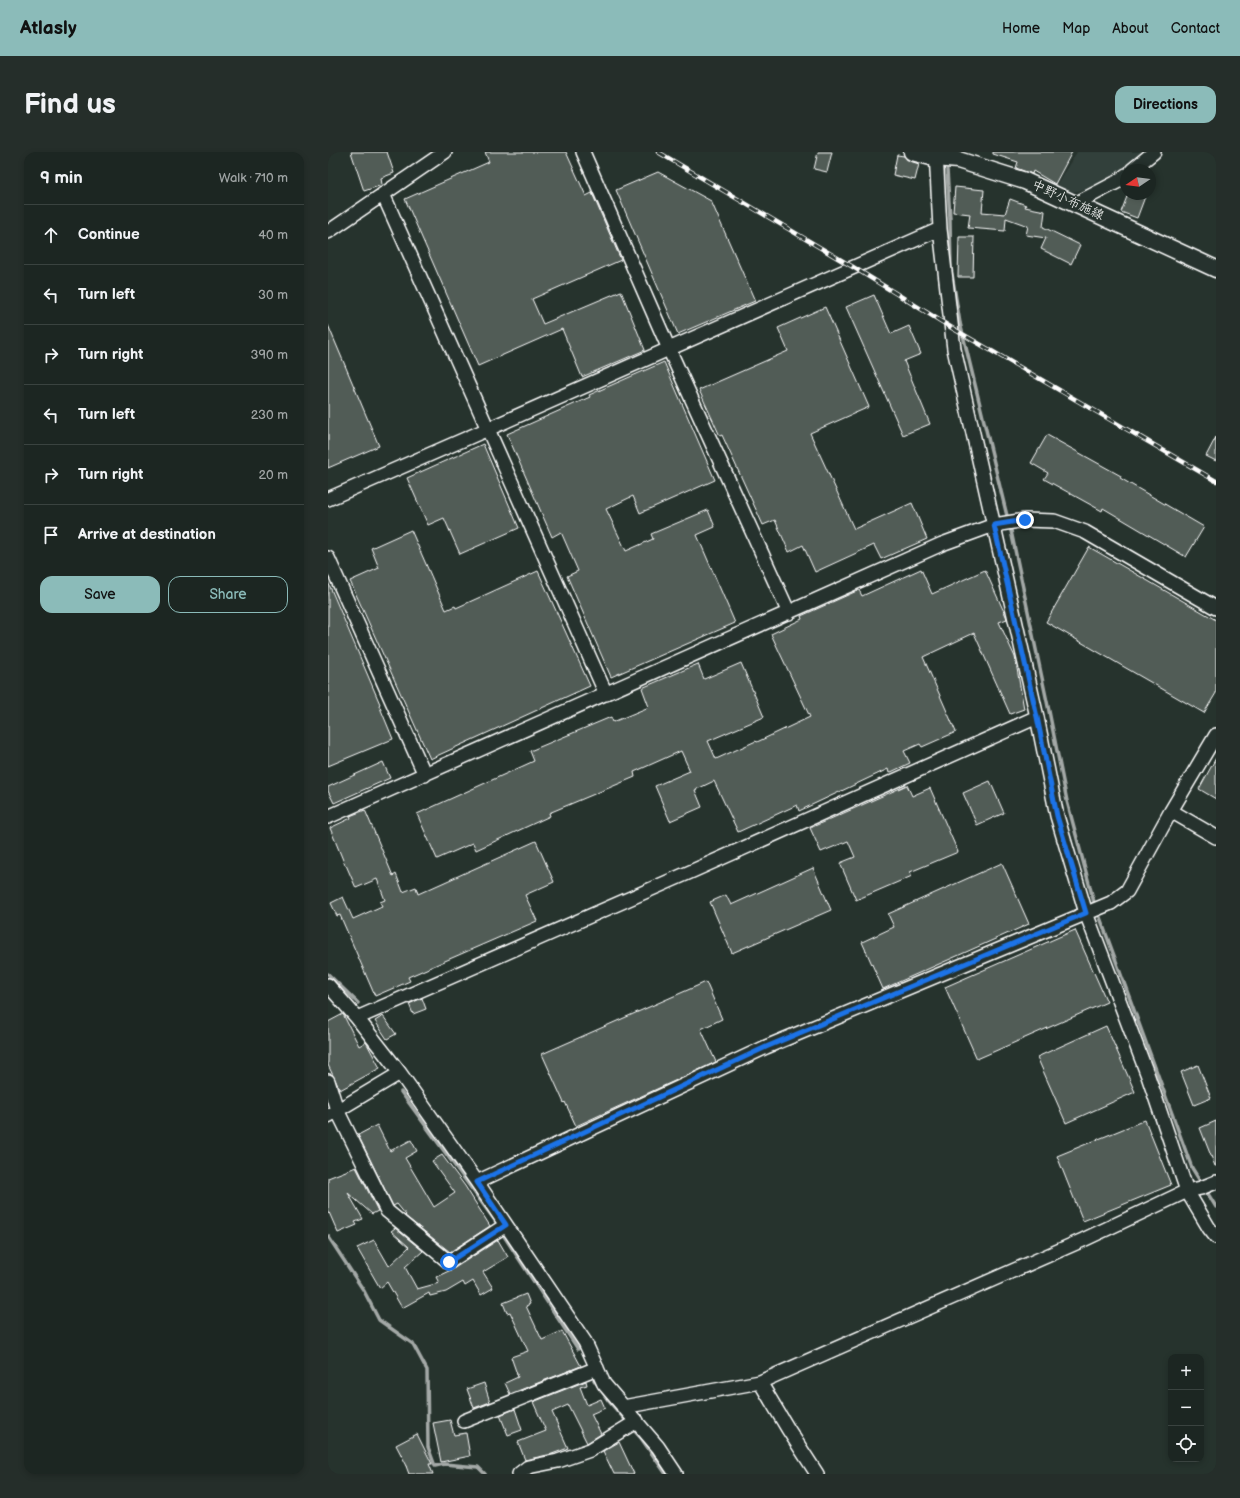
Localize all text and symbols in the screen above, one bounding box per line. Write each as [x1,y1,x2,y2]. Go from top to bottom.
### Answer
text: Atlasly [20,17,77,40]
text: Home [1002,20,1040,37]
text: Map [1062,20,1090,37]
text: About [1112,20,1149,37]
text: Contact [1171,20,1220,37]
button: Directions [1115,86,1216,123]
text: Find us [24,88,116,121]
north arrow [1120,164,1156,200]
text: 9 min [40,168,83,188]
text: Walk · 710 m [219,170,288,186]
street label: 中野小布施線 [1029,176,1108,224]
icon: ahead [40,224,62,246]
text: Continue [78,225,140,244]
text: 40 m [258,227,288,243]
icon: left [40,284,62,306]
text: Turn left [78,285,135,304]
text: 30 m [258,287,288,303]
icon: right [40,344,62,366]
text: Turn right [78,345,143,364]
text: 390 m [251,347,288,363]
icon: left [40,404,62,426]
text: Turn left [78,405,135,424]
text: 230 m [251,407,288,423]
icon: right [40,464,62,486]
text: Turn right [78,465,143,484]
text: 20 m [258,467,288,483]
route end [1016,511,1034,529]
icon: arrive [40,524,62,546]
text: Arrive at destination [78,525,216,544]
button: Save [40,576,160,613]
button: Share [168,576,288,613]
route start [440,1253,458,1271]
map controls [1168,1354,1204,1462]
button: + [1168,1354,1204,1390]
button: − [1168,1390,1204,1426]
button: locate [1168,1426,1204,1462]

